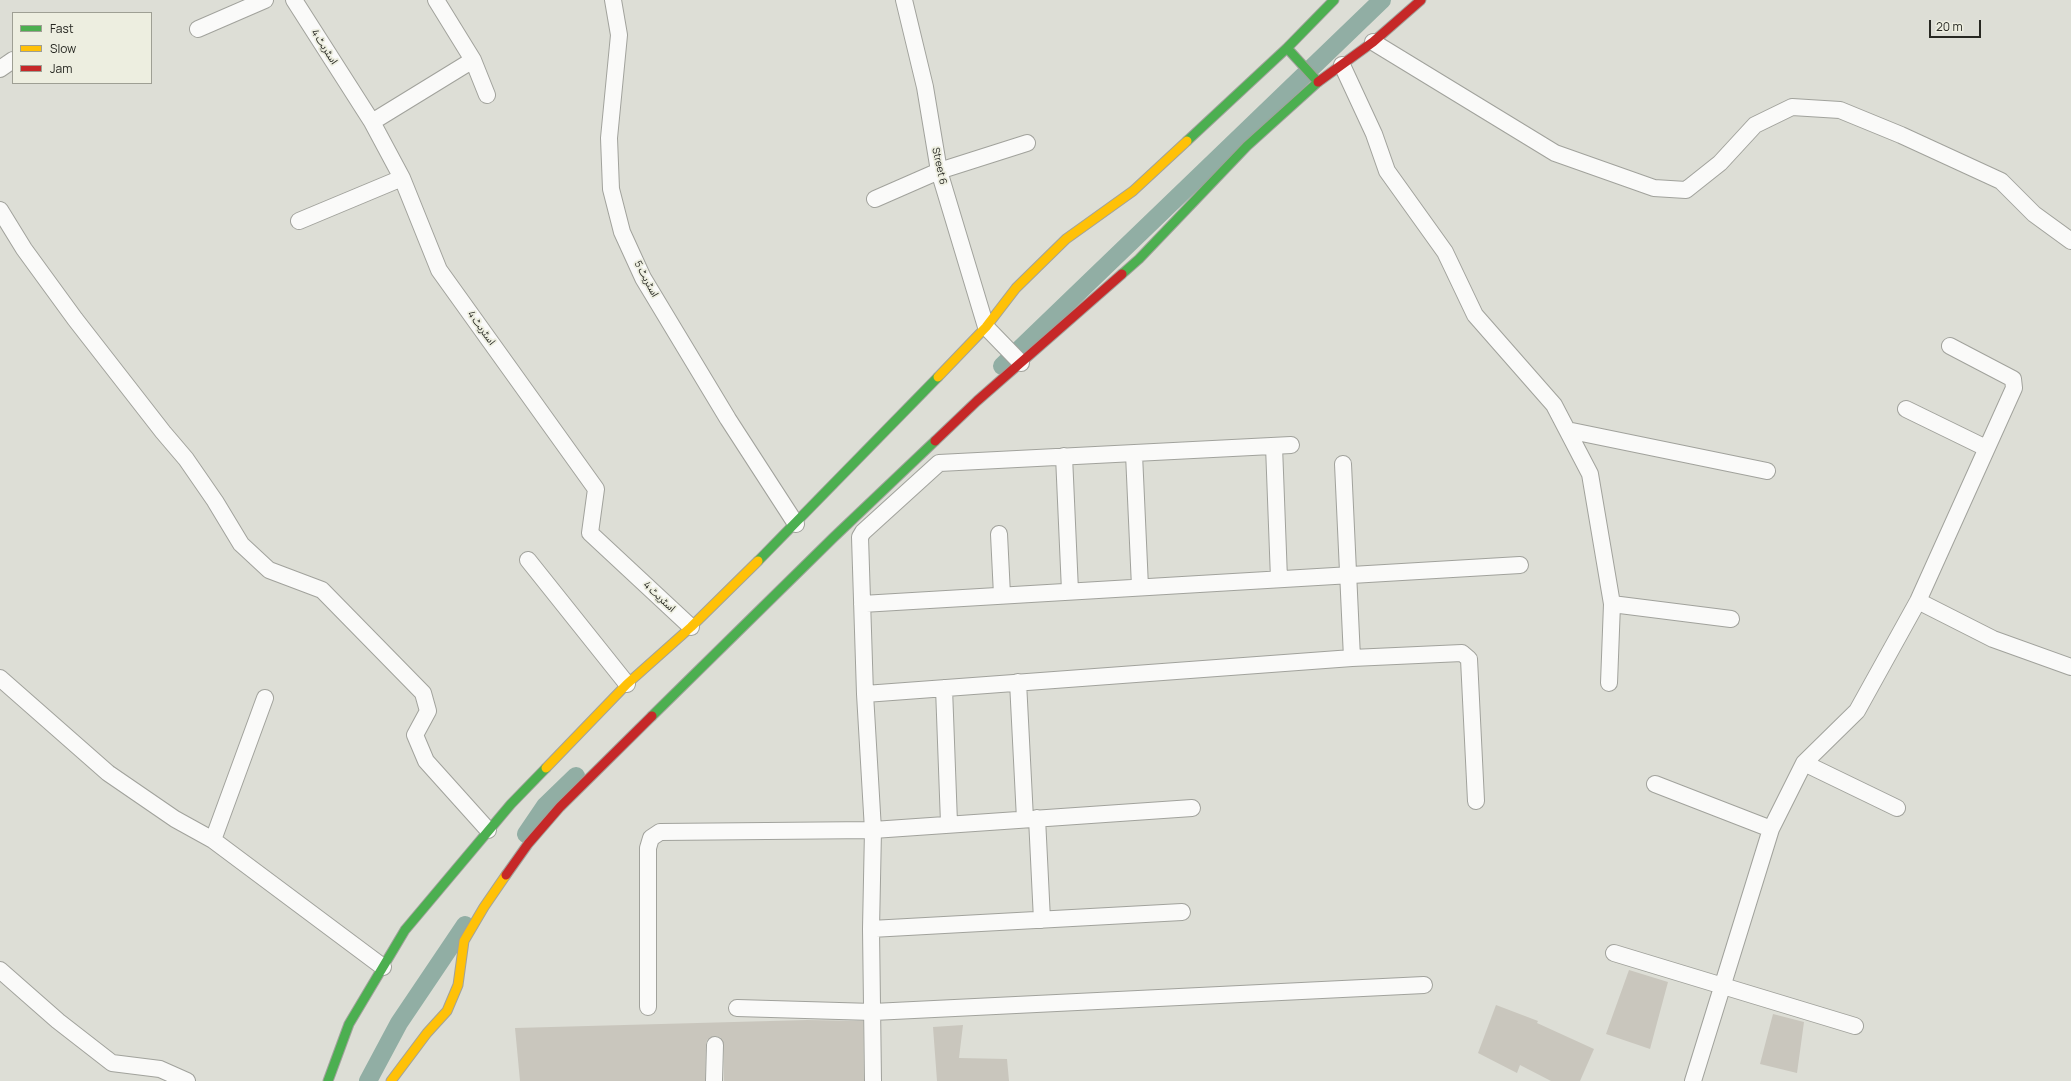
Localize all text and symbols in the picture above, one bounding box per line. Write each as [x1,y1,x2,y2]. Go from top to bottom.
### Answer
legend [12,12,152,84]
scale bar [1931,12,1983,38]
text: 20 m [1936,18,1963,35]
text: Fast [50,20,74,37]
street label: اسٹریٹ 4 [308,27,340,67]
text: Slow [50,40,76,57]
text: Jam [50,60,72,77]
street label: Street 6 [929,146,949,186]
street label: اسٹریٹ 5 [631,259,661,299]
street label: اسٹریٹ 4 [465,309,497,347]
street label: اسٹریٹ 4 [640,579,678,615]

